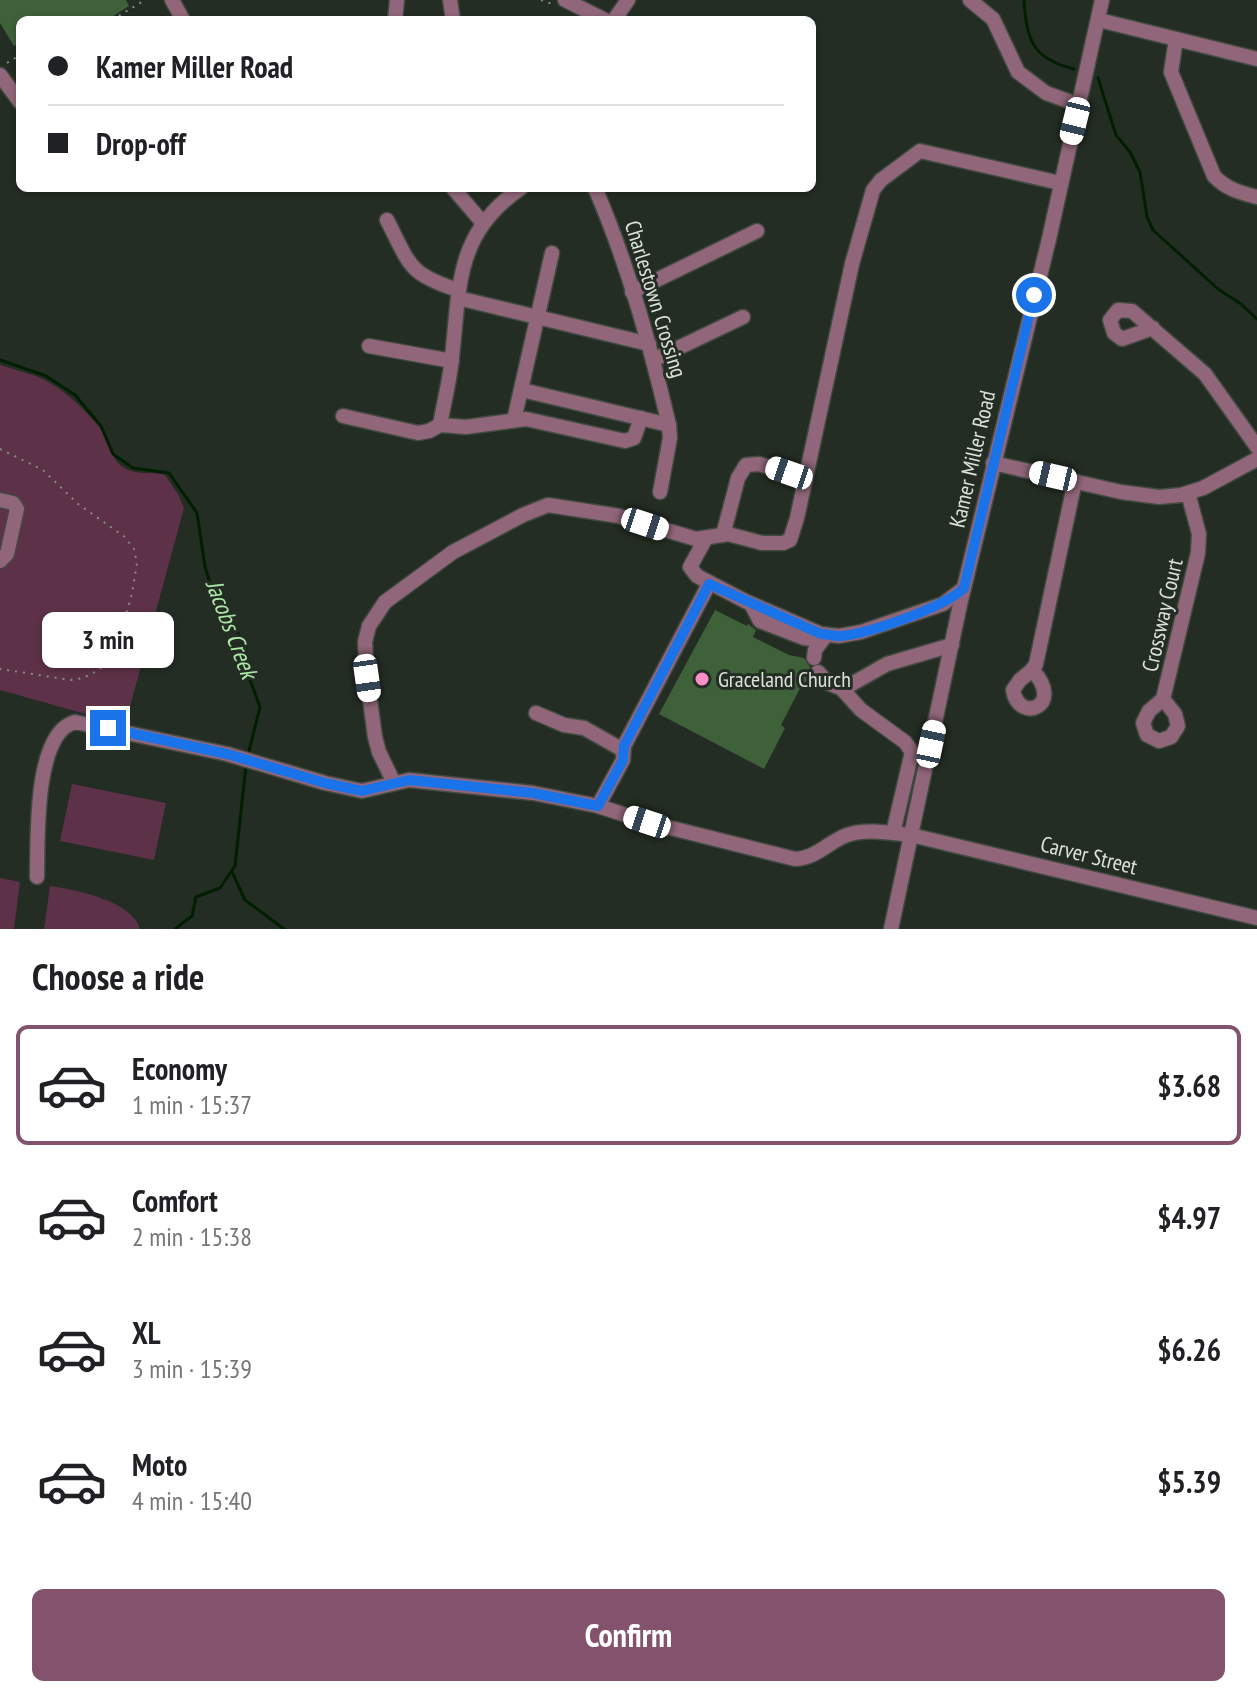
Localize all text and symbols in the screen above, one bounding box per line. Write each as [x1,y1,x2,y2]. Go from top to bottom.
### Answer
text: Kamer Miller Road [96,47,293,86]
car [1058,95,1092,147]
text: Drop-off [96,124,186,163]
street label: Charlestown Crossing [619,217,693,381]
route start [1016,277,1052,313]
street label: Kamer Miller Road [943,388,1001,530]
car [762,454,816,492]
car [1027,459,1079,493]
car [618,505,672,543]
street label: Crossway Court [1135,556,1189,674]
water label: Jacobs Creek [199,574,266,685]
callout: 3 min [42,612,174,668]
text: 3 min [82,623,134,656]
car [352,653,382,703]
place label: Graceland Church [718,665,851,693]
marker: Graceland Church [693,670,711,688]
route end [90,710,126,746]
car [914,718,948,770]
car [620,803,674,841]
street label: Carver Street [1038,830,1140,880]
text: Choose a ride [32,953,204,1000]
icon: car [36,1049,108,1121]
text: Economy [132,1049,227,1088]
text: $3.68 [1157,1066,1221,1105]
text: 1 min · 15:37 [132,1088,252,1121]
icon: car [36,1181,108,1253]
text: Comfort [132,1181,218,1220]
text: $4.97 [1157,1198,1221,1237]
text: 2 min · 15:38 [132,1220,252,1253]
icon: car [36,1313,108,1385]
text: XL [132,1313,161,1352]
text: $6.26 [1157,1330,1221,1369]
text: 3 min · 15:39 [132,1352,252,1385]
icon: car [36,1445,108,1517]
text: Moto [132,1445,187,1484]
text: $5.39 [1157,1462,1221,1501]
text: 4 min · 15:40 [132,1484,252,1517]
button: Confirm [32,1589,1225,1681]

